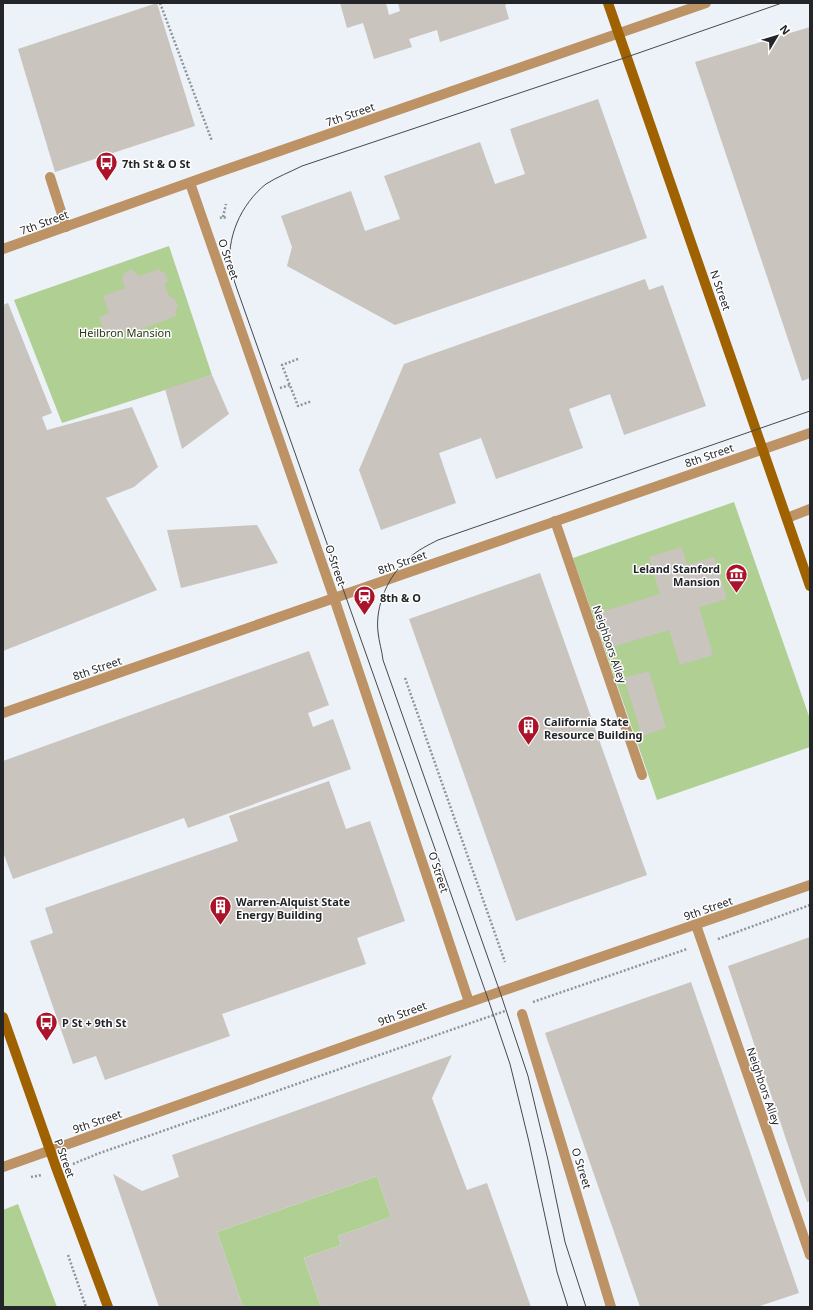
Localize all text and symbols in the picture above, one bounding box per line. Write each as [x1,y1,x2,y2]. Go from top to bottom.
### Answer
north arrow [757,16,797,56]
text: N [777,21,794,38]
street label: 7th Street [324,99,376,129]
bus stop icon: 7th St & O St [94,150,120,183]
place label: 7th St & O St [122,156,191,171]
street label: 7th Street [18,206,70,238]
street label: O Street [215,237,243,281]
street label: N Street [707,268,735,312]
park label: Heilbron Mansion [79,325,171,340]
street label: 8th Street [683,440,735,470]
street label: O Street [322,543,350,587]
street label: 8th Street [376,547,428,577]
place label: Leland Stanford Mansion [633,561,720,589]
museum icon: Leland Stanford Mansion [723,561,749,594]
station icon: 8th & O [352,584,378,617]
place label: 8th & O [380,590,421,605]
street label: Neighbors Alley [590,603,630,685]
street label: 8th Street [71,653,123,683]
building icon: California State Resource Building [515,714,541,747]
place label: California State Resource Building [544,714,643,742]
street label: O Street [425,850,453,894]
street label: 9th Street [682,893,734,923]
building icon: Warren-Alquist State Energy Building [207,894,233,927]
place label: Warren-Alquist State Energy Building [236,894,350,922]
street label: 9th Street [376,997,428,1029]
bus stop icon: P St + 9th St [34,1009,60,1042]
place label: P St + 9th St [62,1015,127,1030]
street label: Neighbors Alley [744,1045,784,1127]
street label: 9th Street [71,1106,123,1136]
street label: P Street [51,1137,79,1179]
street label: O Street [569,1146,595,1190]

